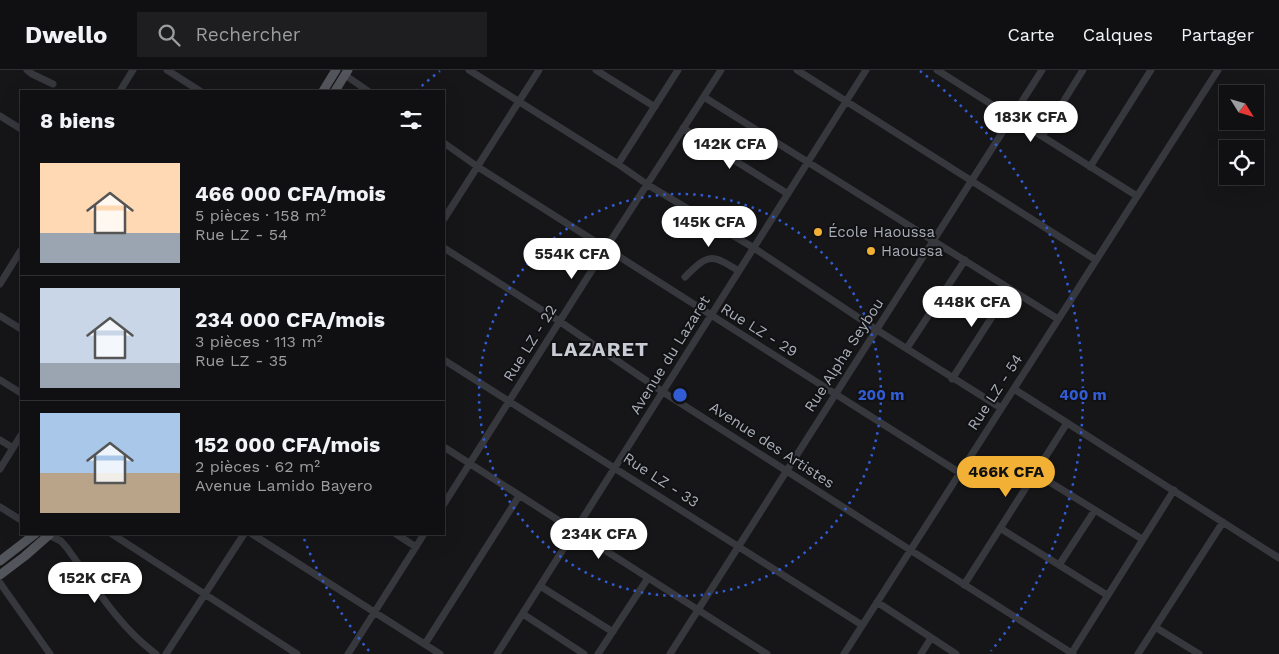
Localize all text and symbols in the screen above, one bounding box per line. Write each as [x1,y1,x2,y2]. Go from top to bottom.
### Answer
search box [137,12,487,57]
text: Dwello [25,21,107,49]
icon: search [155,21,183,49]
text: Rechercher [195,23,301,46]
text: Carte [1007,24,1055,45]
text: Calques [1083,24,1153,45]
text: Partager [1181,24,1254,45]
north arrow [1219,85,1264,130]
map controls [1219,85,1264,185]
pin: 183K CFA [979,100,1083,143]
icon: filters [397,106,425,134]
text: 183K CFA [995,107,1067,126]
text: 8 biens [40,108,115,133]
pin: 142K CFA [678,128,782,170]
text: 142K CFA [694,134,766,153]
button: locate [1219,140,1264,185]
text: 466 000 CFA/mois [195,181,386,206]
icon: home [80,183,140,243]
text: 5 pièces · 158 m² [195,206,326,225]
pin: 145K CFA [657,206,761,248]
text: 145K CFA [673,212,745,231]
place label: École Haoussa [828,223,936,241]
text: Rue LZ - 54 [195,225,288,244]
marker: École Haoussa [812,226,824,238]
pin: 554K CFA [520,238,624,280]
place label: Haoussa [881,242,943,260]
text: 554K CFA [534,244,610,263]
marker: Haoussa [865,245,877,257]
pin: 448K CFA [920,286,1024,328]
street label: Avenue du Lazaret [626,292,714,418]
text: 448K CFA [934,292,1010,311]
street label: Rue Alpha Seybou [801,295,887,415]
street label: Rue LZ - 29 [717,299,801,361]
street label: Rue LZ - 22 [499,301,561,385]
text: 234 000 CFA/mois [195,307,385,332]
icon: home [80,308,140,368]
text: 3 pièces · 113 m² [195,332,323,351]
district label: LAZARET [551,337,649,361]
text: Rue LZ - 35 [195,351,287,370]
street label: Rue LZ - 54 [964,351,1026,433]
centre of rings [671,386,689,404]
text: 200 m [858,386,904,404]
text: 400 m [1059,386,1107,404]
street label: Avenue des Artistes [706,398,838,492]
text: 152 000 CFA/mois [195,432,380,457]
icon: home [80,433,140,493]
street label: Rue LZ - 33 [620,449,702,511]
pin: 466K CFA [954,456,1058,498]
text: 2 pièces · 62 m² [195,457,320,476]
text: 466K CFA [968,462,1044,481]
text: Avenue Lamido Bayero [195,476,373,495]
pin: 234K CFA [547,518,651,560]
text: 234K CFA [561,524,637,543]
pin: 152K CFA [43,562,147,604]
text: 152K CFA [59,568,131,587]

